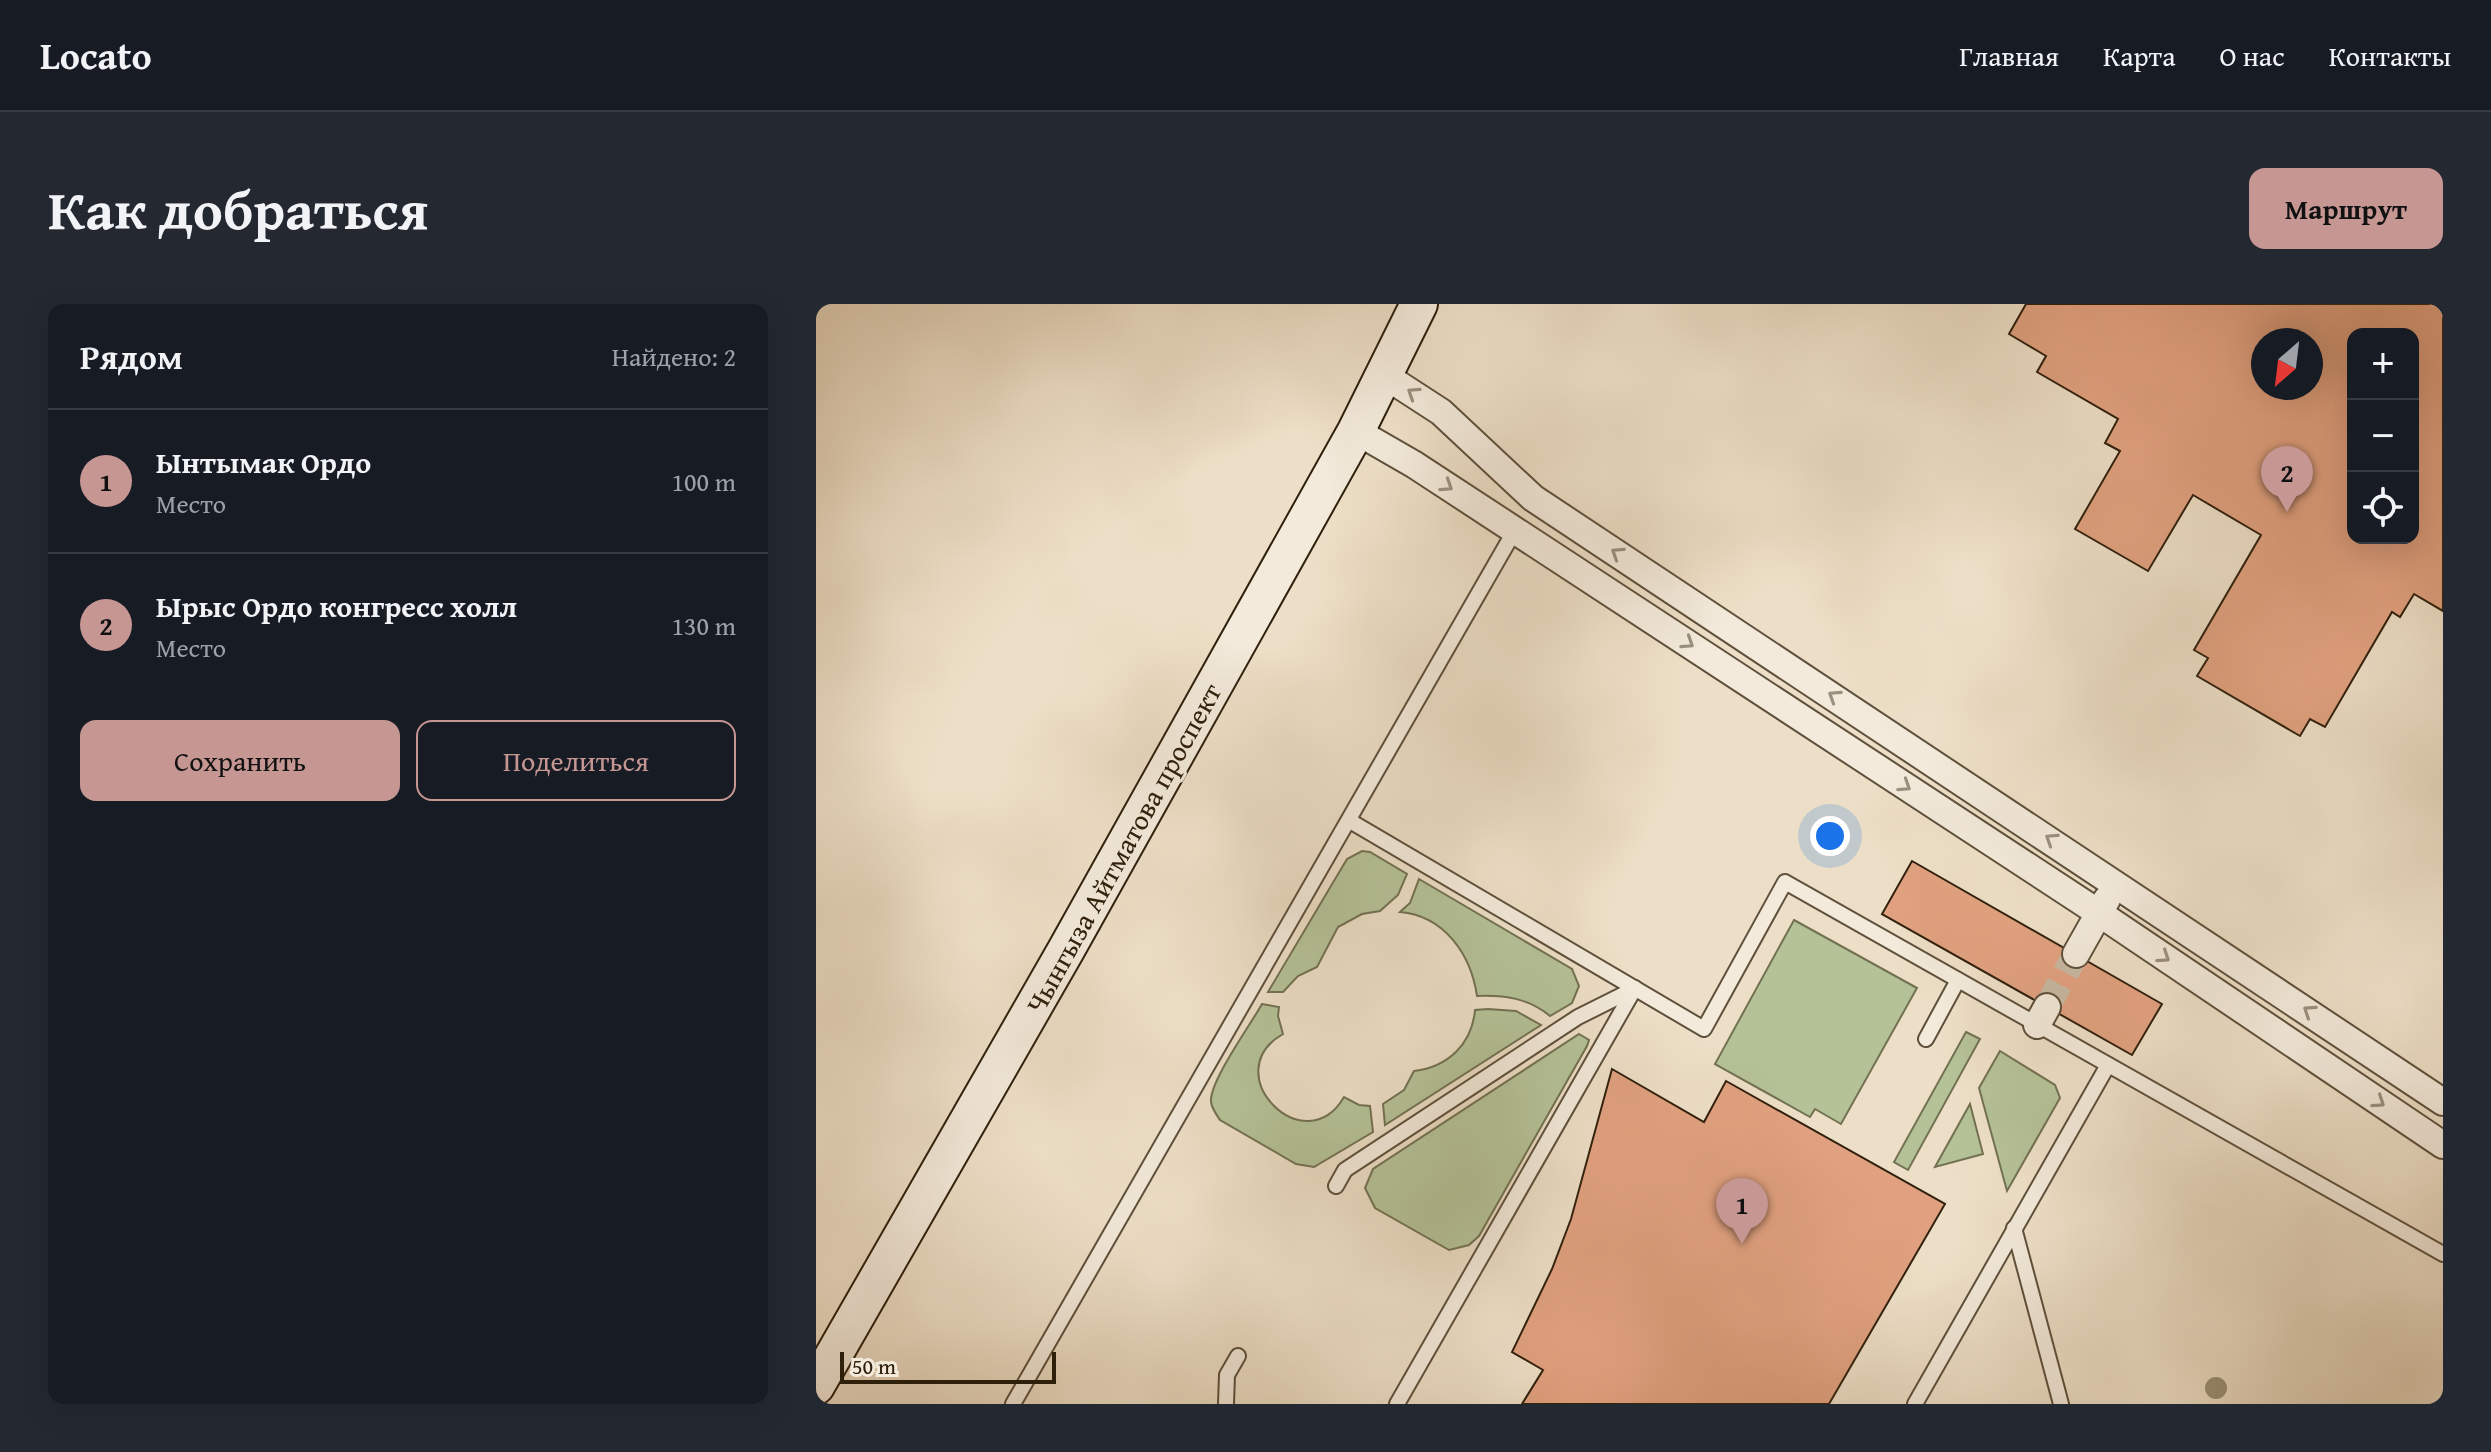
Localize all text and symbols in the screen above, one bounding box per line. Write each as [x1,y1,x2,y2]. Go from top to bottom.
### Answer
text: Locato [40,27,152,83]
text: Главная [1959,35,2059,76]
text: Карта [2103,35,2175,76]
text: О нас [2219,35,2285,76]
text: Контакты [2329,35,2451,76]
text: Как добраться [48,167,428,250]
button: Маршрут [2249,168,2443,249]
north arrow [2251,328,2323,400]
map controls [2347,328,2419,544]
button: + [2347,328,2419,400]
text: Рядом [80,332,183,381]
text: Найдено: 2 [612,337,736,376]
one-way arrow [1407,388,1421,403]
button: − [2347,400,2419,472]
text: Ынтымак Ордо [156,440,371,484]
pin: 2 [2261,446,2313,512]
text: 1 [99,462,113,501]
text: 100 m [671,462,736,501]
button: locate [2347,472,2419,544]
one-way arrow [1438,476,1452,491]
text: Место [156,484,226,523]
one-way arrow [1611,547,1626,562]
text: Ырыс Ордо конгресс холл [156,584,517,628]
text: 2 [99,606,113,645]
text: 130 m [671,606,736,645]
text: Место [156,628,226,667]
one-way arrow [1679,634,1693,649]
street label: Чынгыза Айтматова проспект [1015,675,1231,1021]
one-way arrow [1828,691,1843,706]
button: Сохранить [80,720,400,801]
button: Поделиться [416,720,736,801]
one-way arrow [1896,776,1911,791]
your location [1810,816,1850,856]
one-way arrow [2045,834,2060,849]
one-way arrow [2155,947,2169,962]
one-way arrow [2303,1006,2317,1021]
one-way arrow [2371,1092,2385,1107]
pin: 1 [1716,1178,1768,1244]
scale bar [840,1348,1056,1384]
text: 50 m [852,1350,896,1382]

